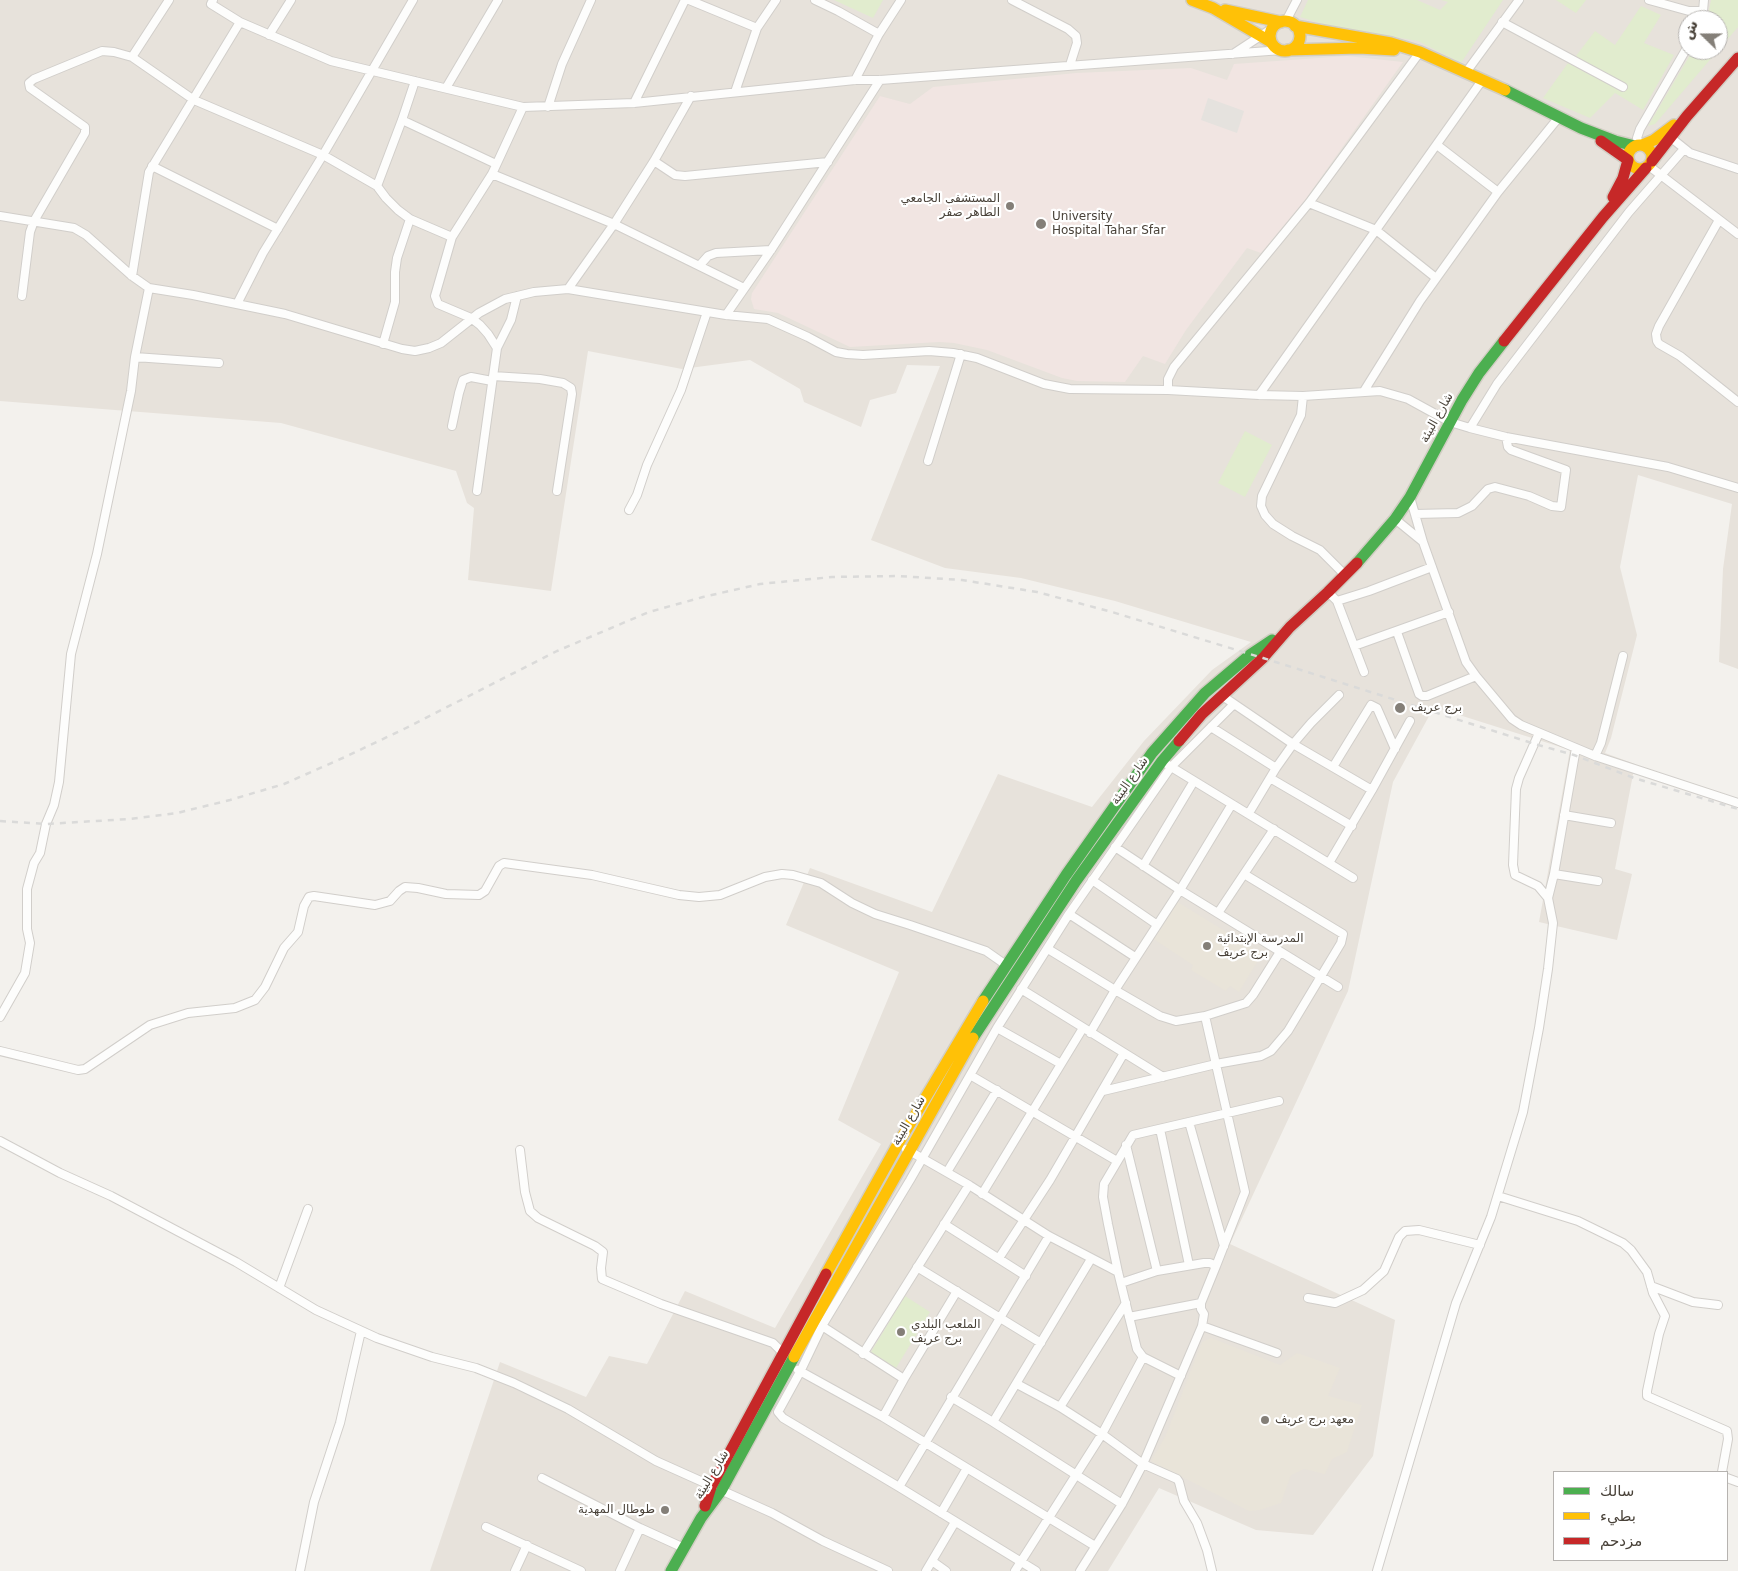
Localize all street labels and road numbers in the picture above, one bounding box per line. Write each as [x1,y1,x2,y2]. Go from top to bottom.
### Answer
street label: شارع البيئة [1417,391,1457,445]
street label: شارع البيئة [1108,754,1152,808]
street label: شارع البيئة [889,1094,929,1148]
street label: شارع البيئة [692,1448,732,1502]

